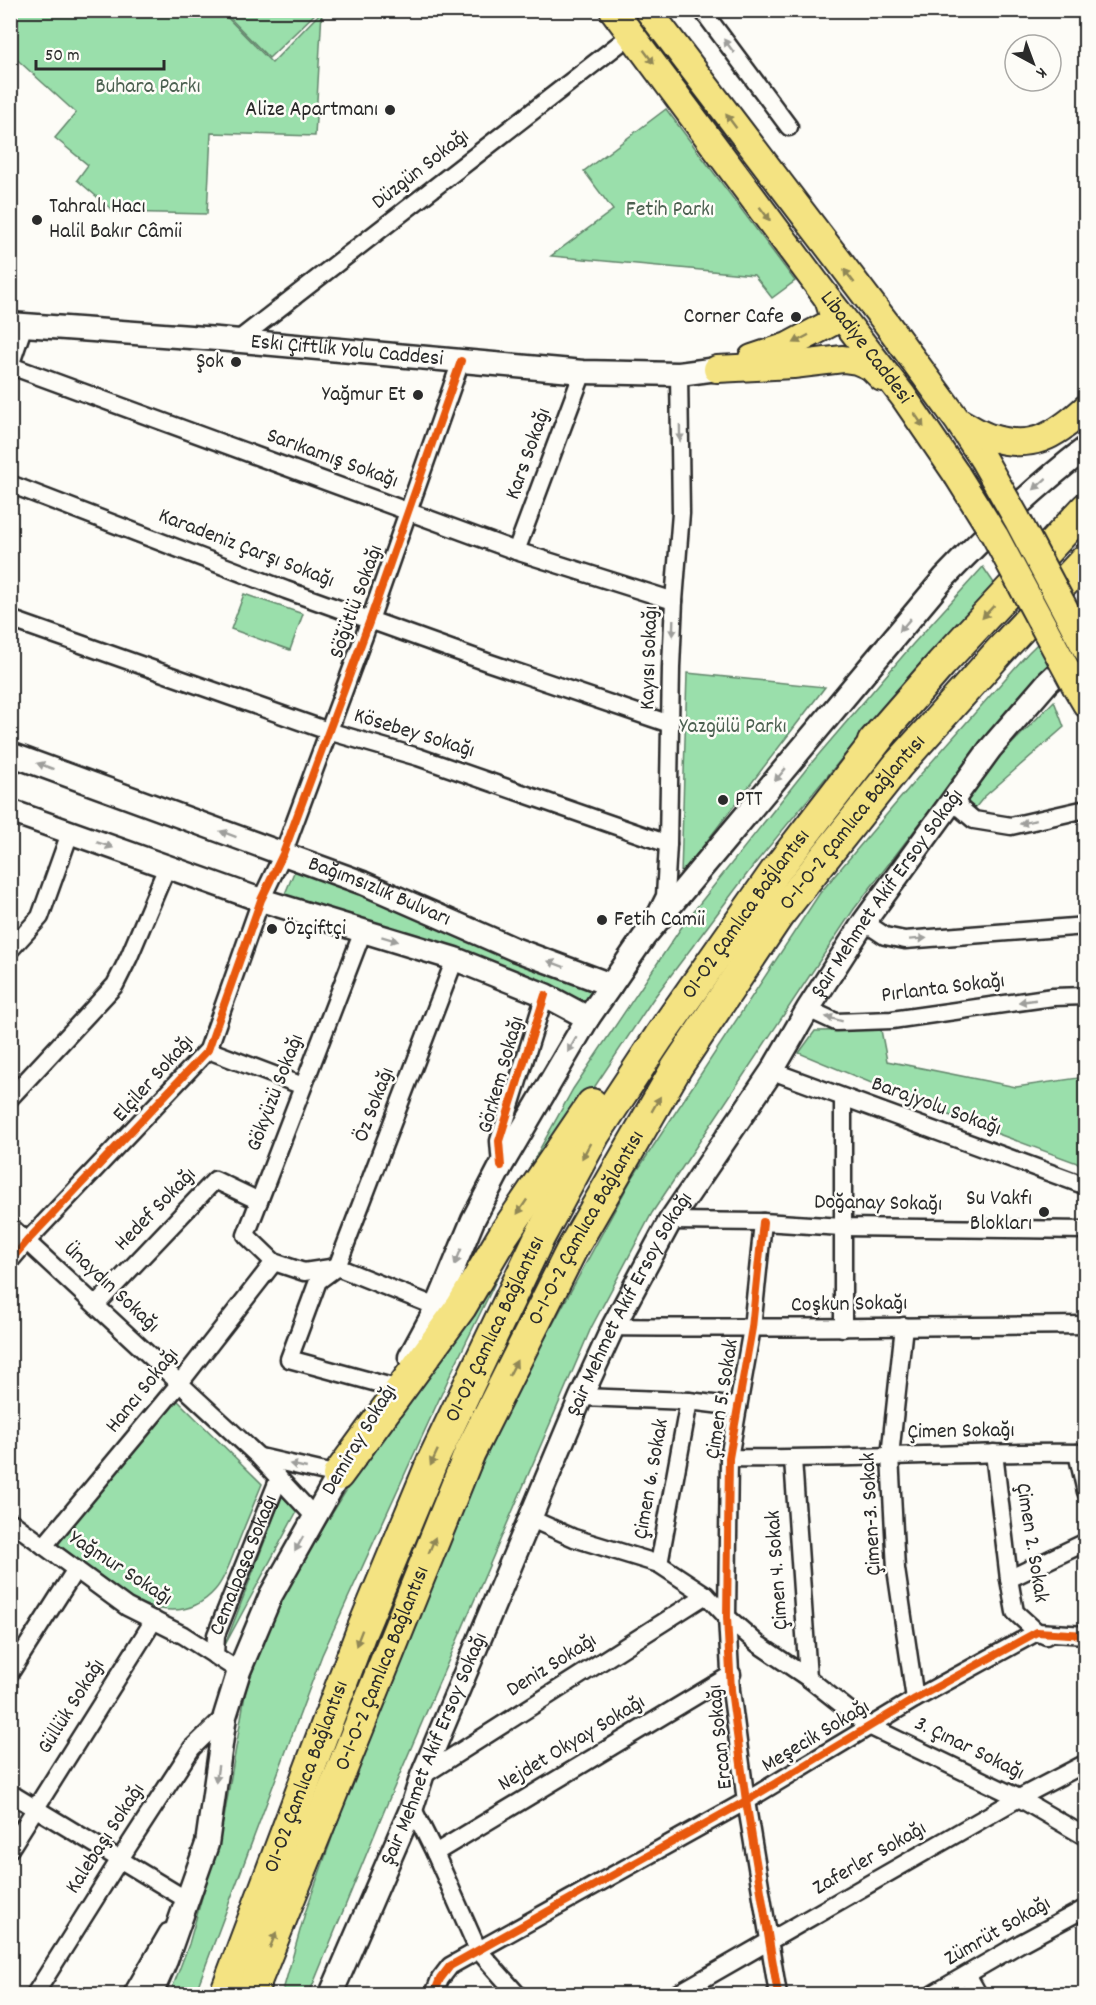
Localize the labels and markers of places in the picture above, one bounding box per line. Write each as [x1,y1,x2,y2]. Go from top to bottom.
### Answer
place label: Alize Apartmanı [245,95,378,126]
marker: Alize Apartmanı [383,103,397,117]
place label: Tahralı Hacı Halil Bakır Câmii [49,192,182,248]
marker: Tahralı Hacı Halil Bakır Câmii [30,213,44,227]
place label: Corner Cafe [684,302,784,333]
marker: Corner Cafe [789,310,803,324]
place label: Şok [196,347,224,378]
marker: Şok [229,355,243,369]
place label: Yağmur Et [322,380,406,411]
marker: Yağmur Et [411,388,425,402]
place label: PTT [735,785,763,816]
marker: PTT [716,793,730,807]
place label: Fetih Camii [614,905,705,936]
marker: Fetih Camii [595,913,609,927]
place label: Özçiftçi [284,914,346,945]
marker: Özçiftçi [265,922,279,936]
place label: Su Vakfı Blokları [966,1184,1032,1240]
marker: Su Vakfı Blokları [1037,1205,1051,1219]

